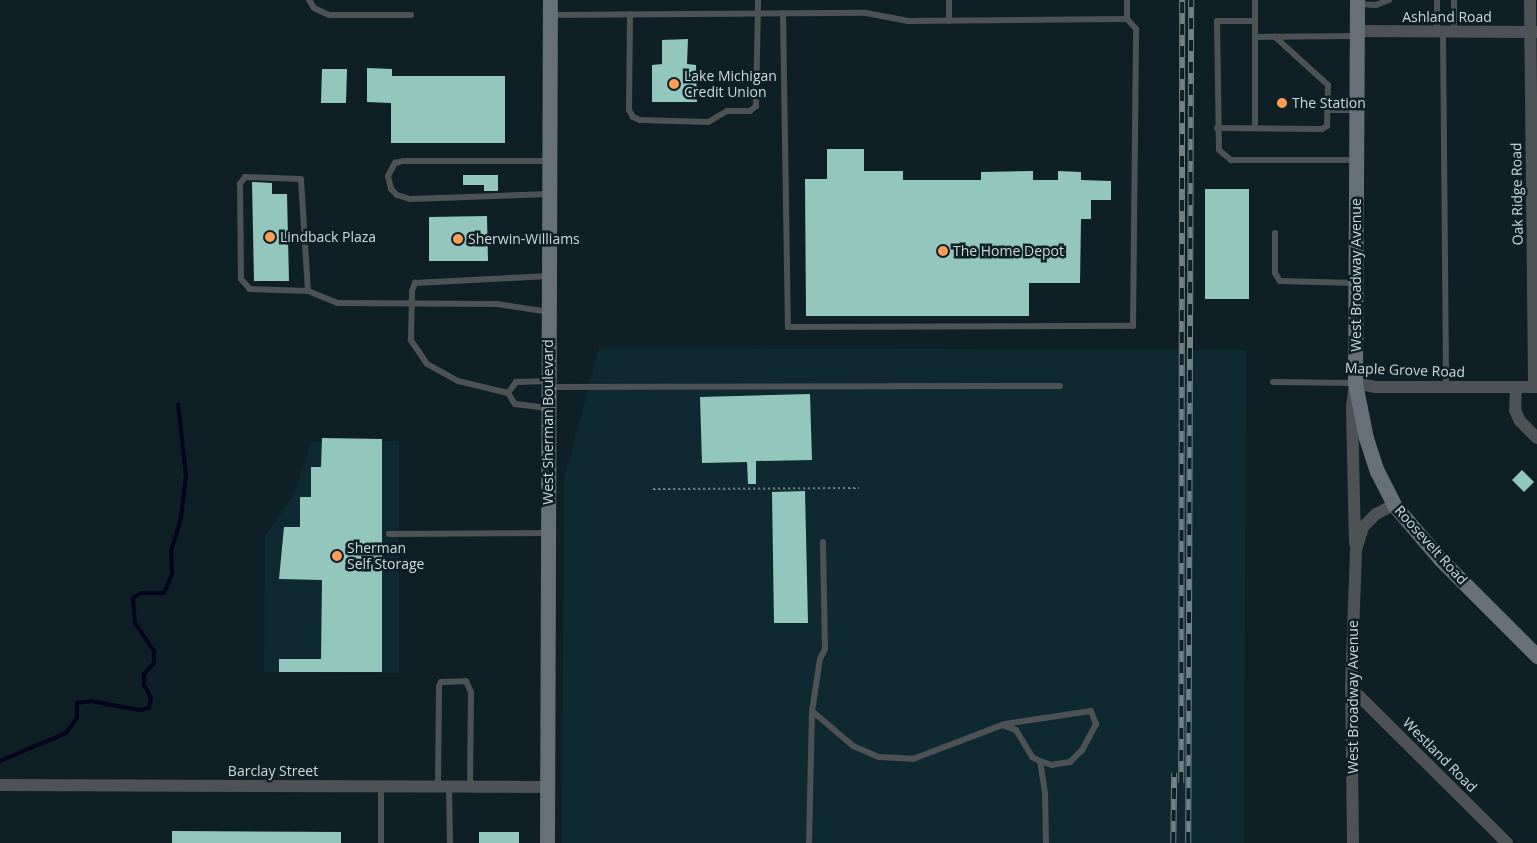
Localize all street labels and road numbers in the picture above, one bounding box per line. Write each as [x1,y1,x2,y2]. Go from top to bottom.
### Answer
street label: Ashland Road [1402,9,1492,25]
street label: Oak Ridge Road [1508,142,1526,246]
street label: West Broadway Avenue [1348,198,1364,352]
street label: West Sherman Boulevard [540,339,556,505]
street label: Maple Grove Road [1345,360,1465,380]
street label: Roosevelt Road [1391,502,1471,588]
street label: West Broadway Avenue [1345,620,1361,774]
street label: Westland Road [1399,714,1481,796]
street label: Barclay Street [228,763,318,779]

